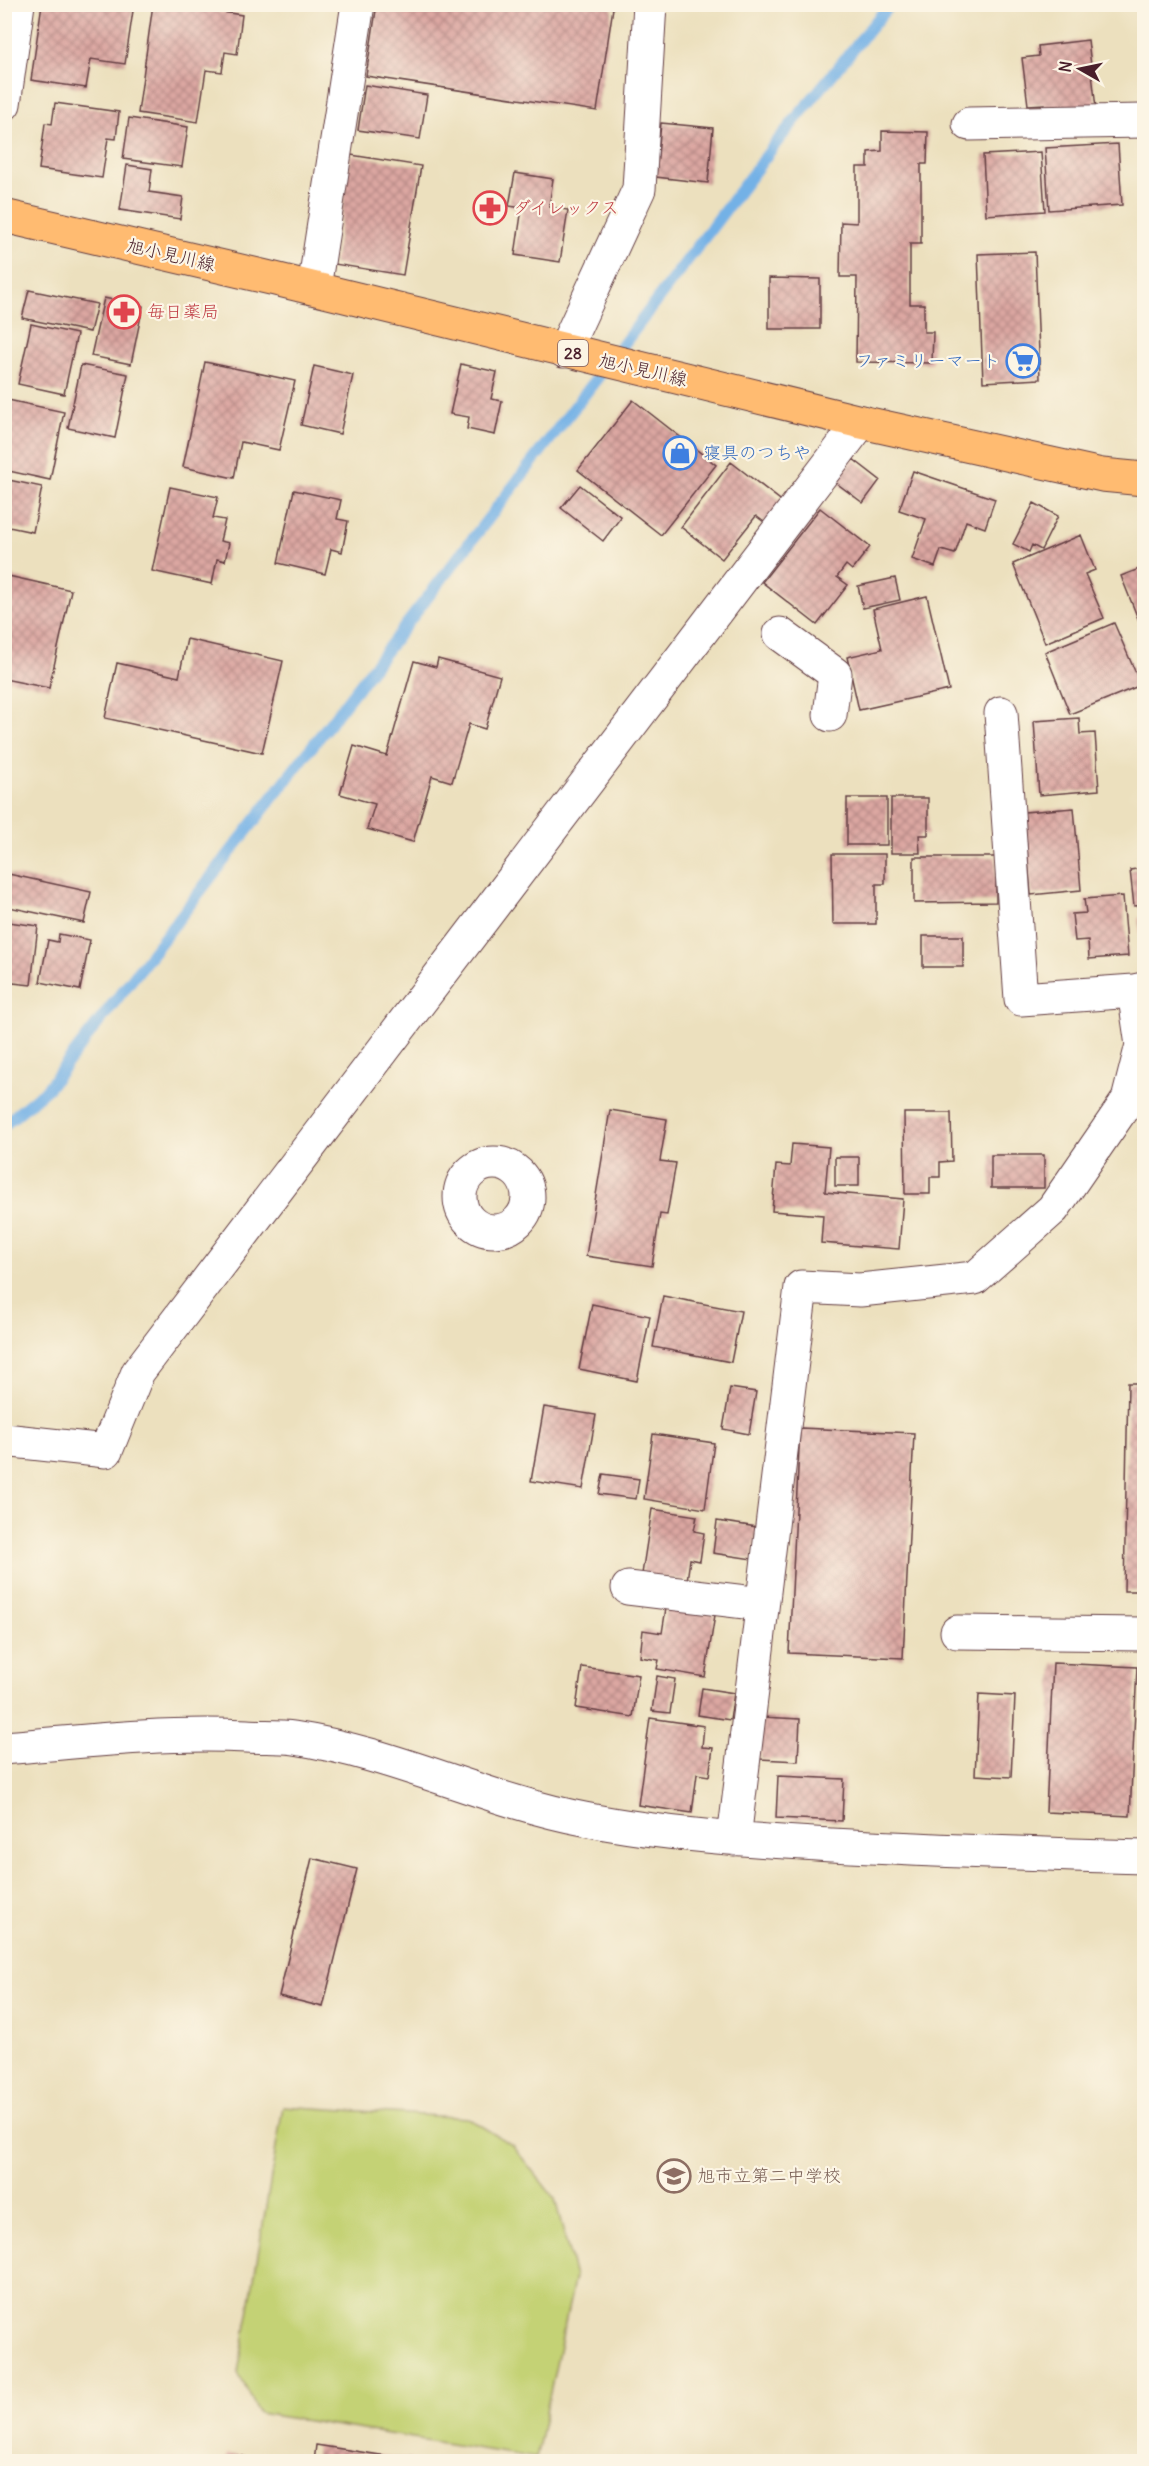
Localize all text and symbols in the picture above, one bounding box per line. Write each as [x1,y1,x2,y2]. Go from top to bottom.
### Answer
north arrow [1050,39,1110,99]
text: N [1054,60,1076,74]
pharmacy icon: ダイレックス [472,190,508,226]
place label: ダイレックス [513,196,619,219]
street label: 旭小見川線 [125,233,218,276]
pharmacy icon: 毎日薬局 [106,294,142,330]
place label: 毎日薬局 [147,300,219,323]
road number: 28 [558,340,588,366]
supermarket icon: ファミリーマート [1005,343,1041,379]
street label: 旭小見川線 [597,348,690,391]
place label: ファミリーマート [856,349,1000,372]
shop icon: 寝具のつちや [662,435,698,471]
place label: 寝具のつちや [703,441,811,464]
school or university icon: 旭市立第二中学校 [656,2158,692,2194]
place label: 旭市立第二中学校 [697,2164,841,2187]

